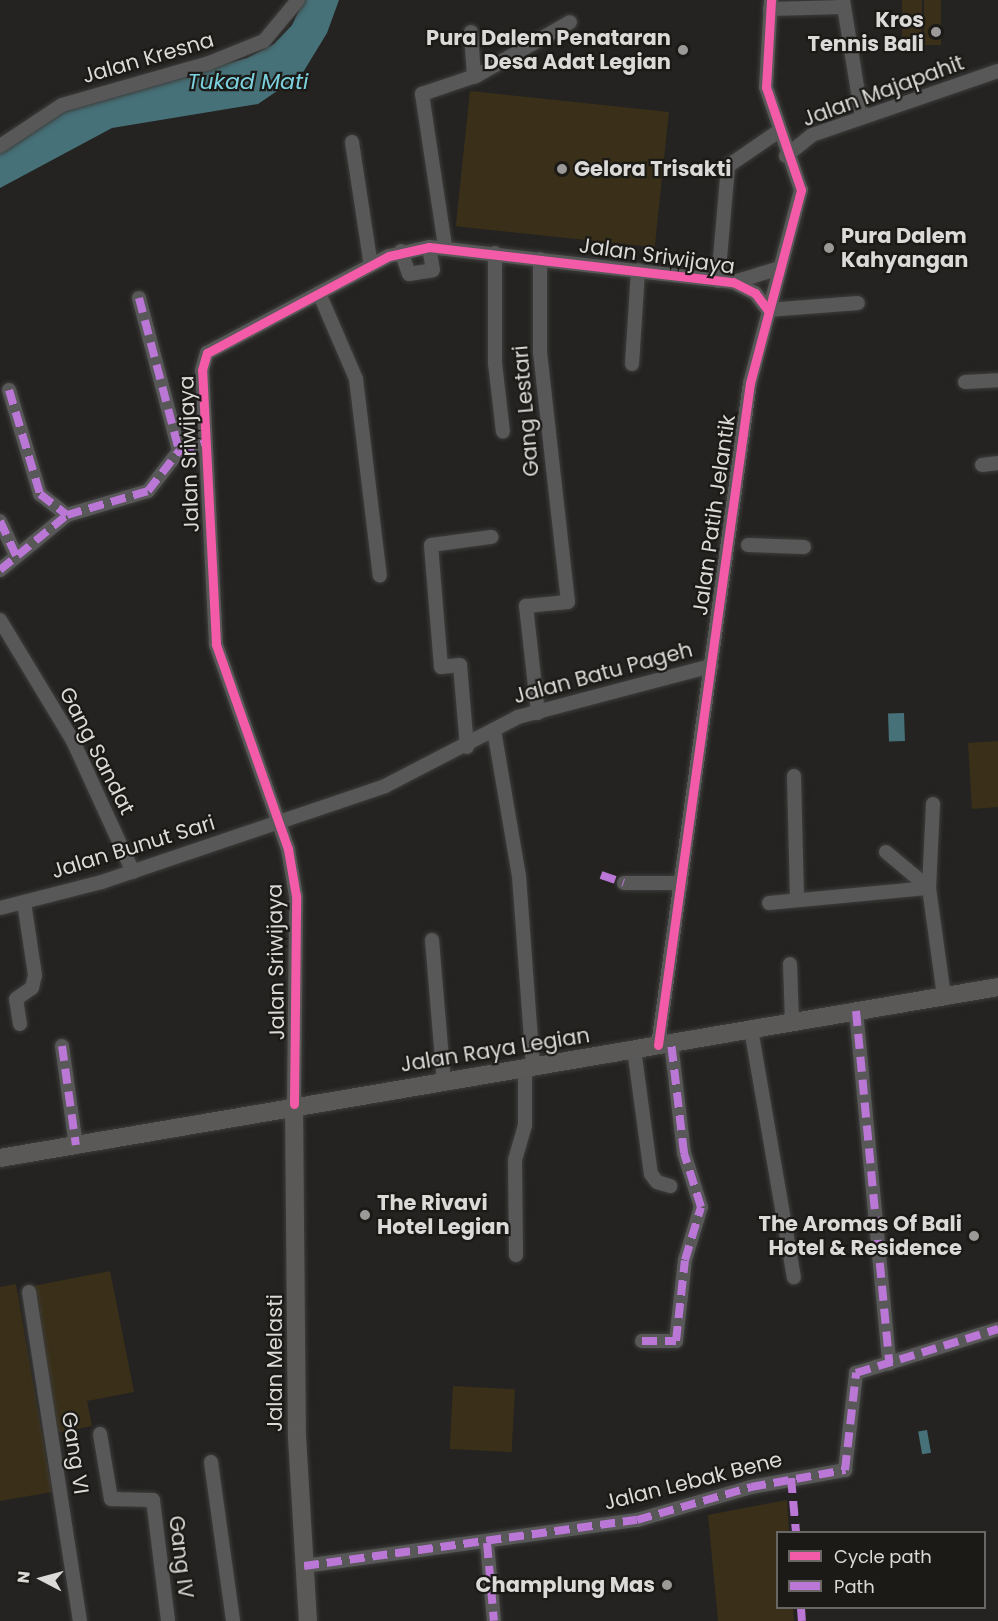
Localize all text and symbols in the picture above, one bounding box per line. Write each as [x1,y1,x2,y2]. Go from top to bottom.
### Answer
place label: Kros Tennis Bali [807,7,924,57]
place label: Pura Dalem Penataran Desa Adat Legian [426,25,671,75]
marker: Kros Tennis Bali [929,25,943,39]
street label: Jalan Kresna [79,27,217,89]
marker: Pura Dalem Penataran Desa Adat Legian [676,43,690,57]
street label: Jalan Majapahit [799,50,967,132]
water label: Tukad Mati [188,69,308,95]
place label: Gelora Trisakti [574,156,731,182]
marker: Gelora Trisakti [555,162,569,176]
place label: Pura Dalem Kahyangan [841,223,968,273]
street label: Jalan Sriwijaya [578,233,736,279]
marker: Pura Dalem Kahyangan [822,241,836,255]
street label: Gang Lestari [508,344,544,478]
street label: Jalan Sriwijaya [174,375,204,533]
street label: Jalan Patih Jelantik [687,413,741,617]
street label: Jalan Batu Pageh [511,637,695,709]
street label: Gang Sandat [54,683,140,819]
street label: Jalan Bunut Sari [48,810,218,884]
street label: Jalan Sriwijaya [262,883,290,1041]
street label: Jalan Raya Legian [398,1023,592,1077]
place label: The Rivavi Hotel Legian [377,1190,510,1240]
marker: The Rivavi Hotel Legian [358,1208,372,1222]
place label: The Aromas Of Bali Hotel & Residence [759,1211,962,1261]
marker: The Aromas Of Bali Hotel & Residence [967,1229,981,1243]
street label: Jalan Melasti [262,1294,288,1432]
street label: Gang VI [56,1410,94,1496]
street label: Jalan Lebak Bene [601,1447,785,1515]
street label: Gang IV [163,1514,199,1600]
legend [776,1531,986,1609]
text: Cycle path [834,1544,932,1569]
north arrow [12,1549,72,1609]
text: N [12,1570,36,1584]
place label: Champlung Mas [476,1572,655,1598]
text: Path [834,1574,875,1599]
marker: Champlung Mas [660,1578,674,1592]

